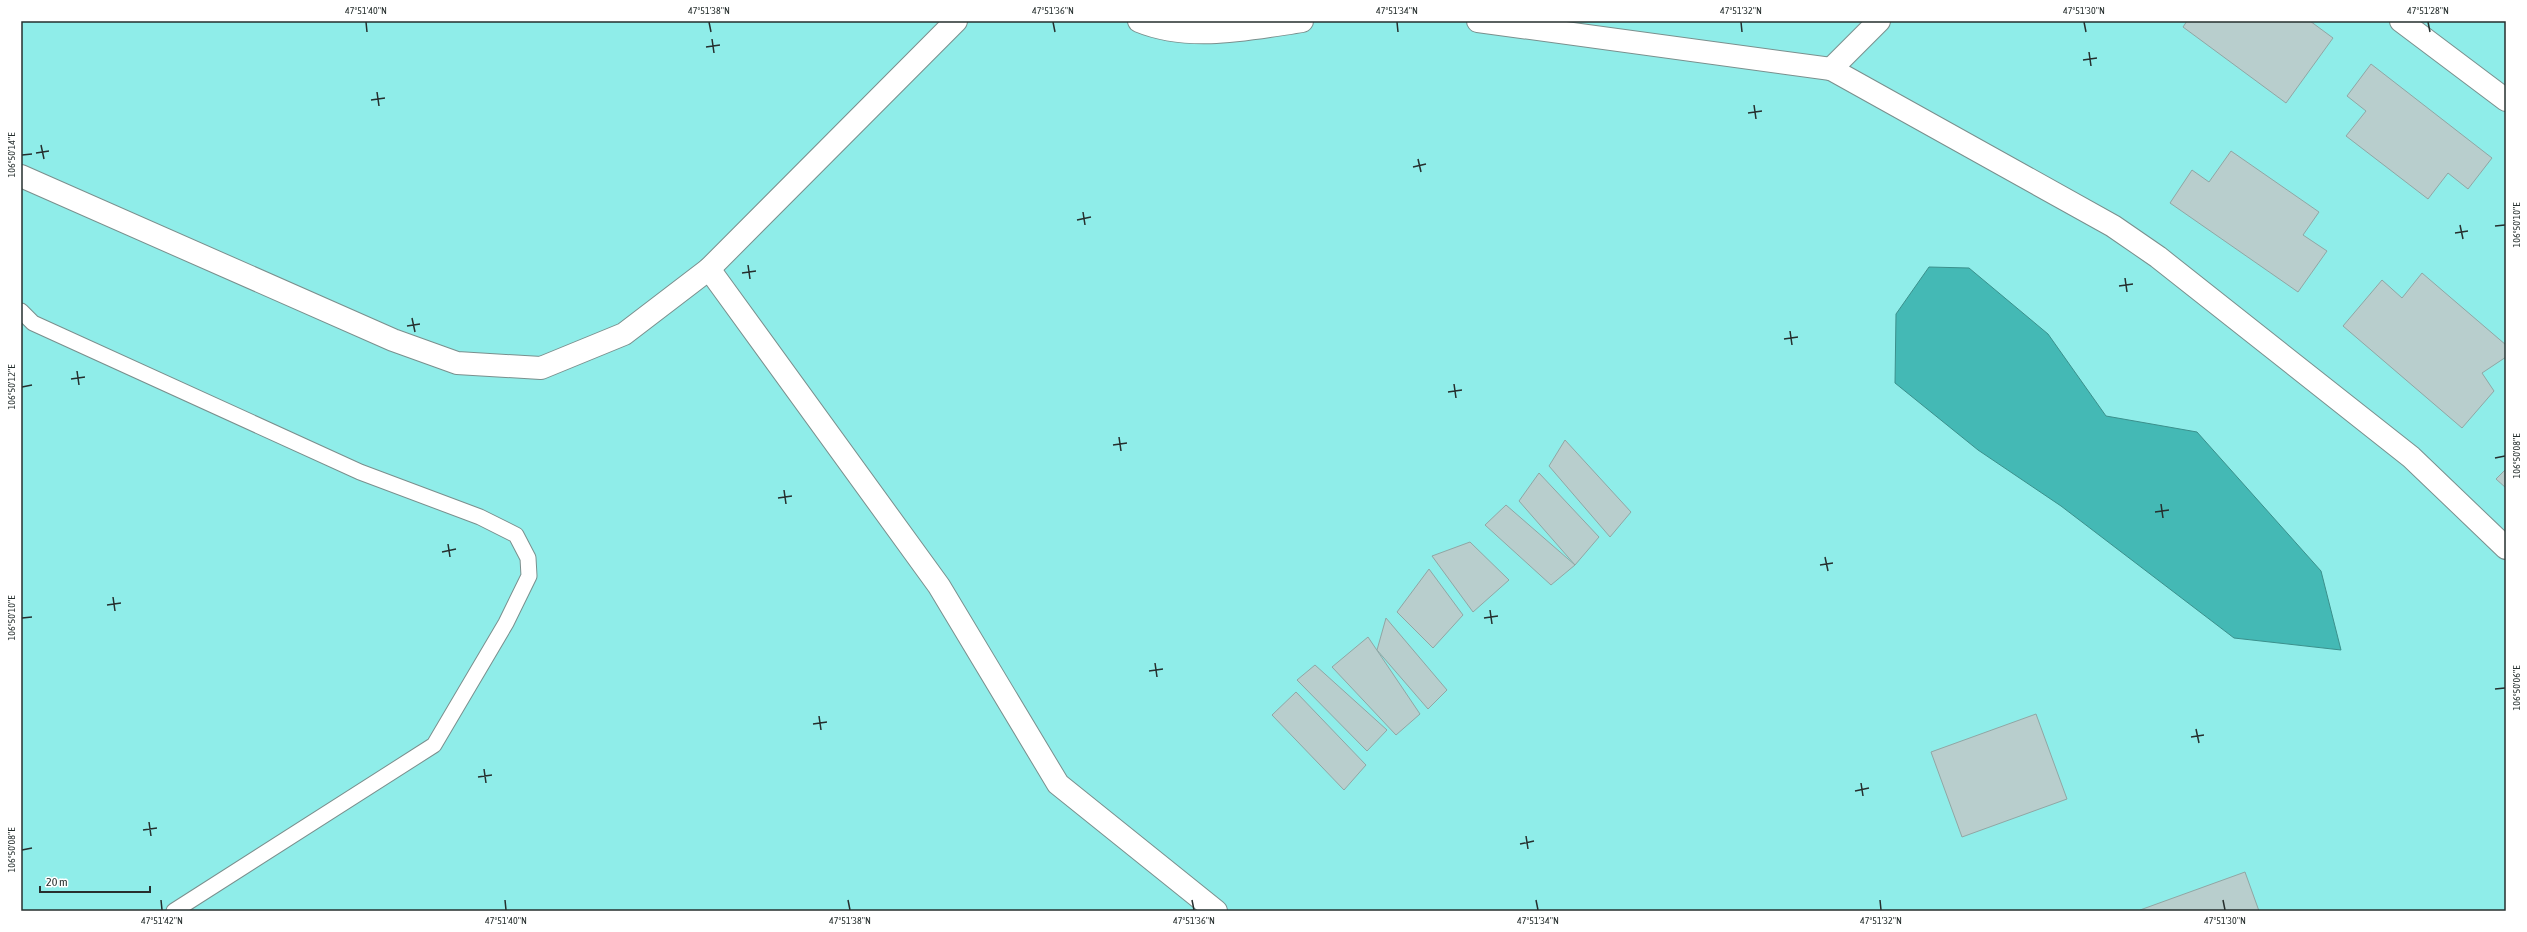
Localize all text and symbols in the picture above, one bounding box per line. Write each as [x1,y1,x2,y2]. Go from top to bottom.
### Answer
text: 47°51'40"N [345,5,387,16]
text: 47°51'38"N [688,5,730,16]
text: 47°51'36"N [1032,5,1074,16]
text: 47°51'34"N [1376,5,1418,16]
text: 47°51'32"N [1720,5,1762,16]
text: 47°51'30"N [2063,5,2105,16]
text: 47°51'28"N [2407,5,2449,16]
text: 106°50'14"E [6,132,17,177]
text: 106°50'10"E [2511,202,2522,247]
text: 106°50'12"E [6,364,17,409]
text: 106°50'08"E [2511,433,2522,478]
text: 106°50'10"E [6,595,17,640]
text: 106°50'06"E [2511,665,2522,710]
text: 106°50'08"E [6,827,17,872]
scale bar [40,868,150,894]
text: 20 m [46,875,68,889]
text: 47°51'42"N [141,915,183,926]
text: 47°51'40"N [485,915,527,926]
text: 47°51'38"N [829,915,871,926]
text: 47°51'36"N [1173,915,1215,926]
text: 47°51'34"N [1517,915,1559,926]
text: 47°51'32"N [1860,915,1902,926]
text: 47°51'30"N [2204,915,2246,926]

